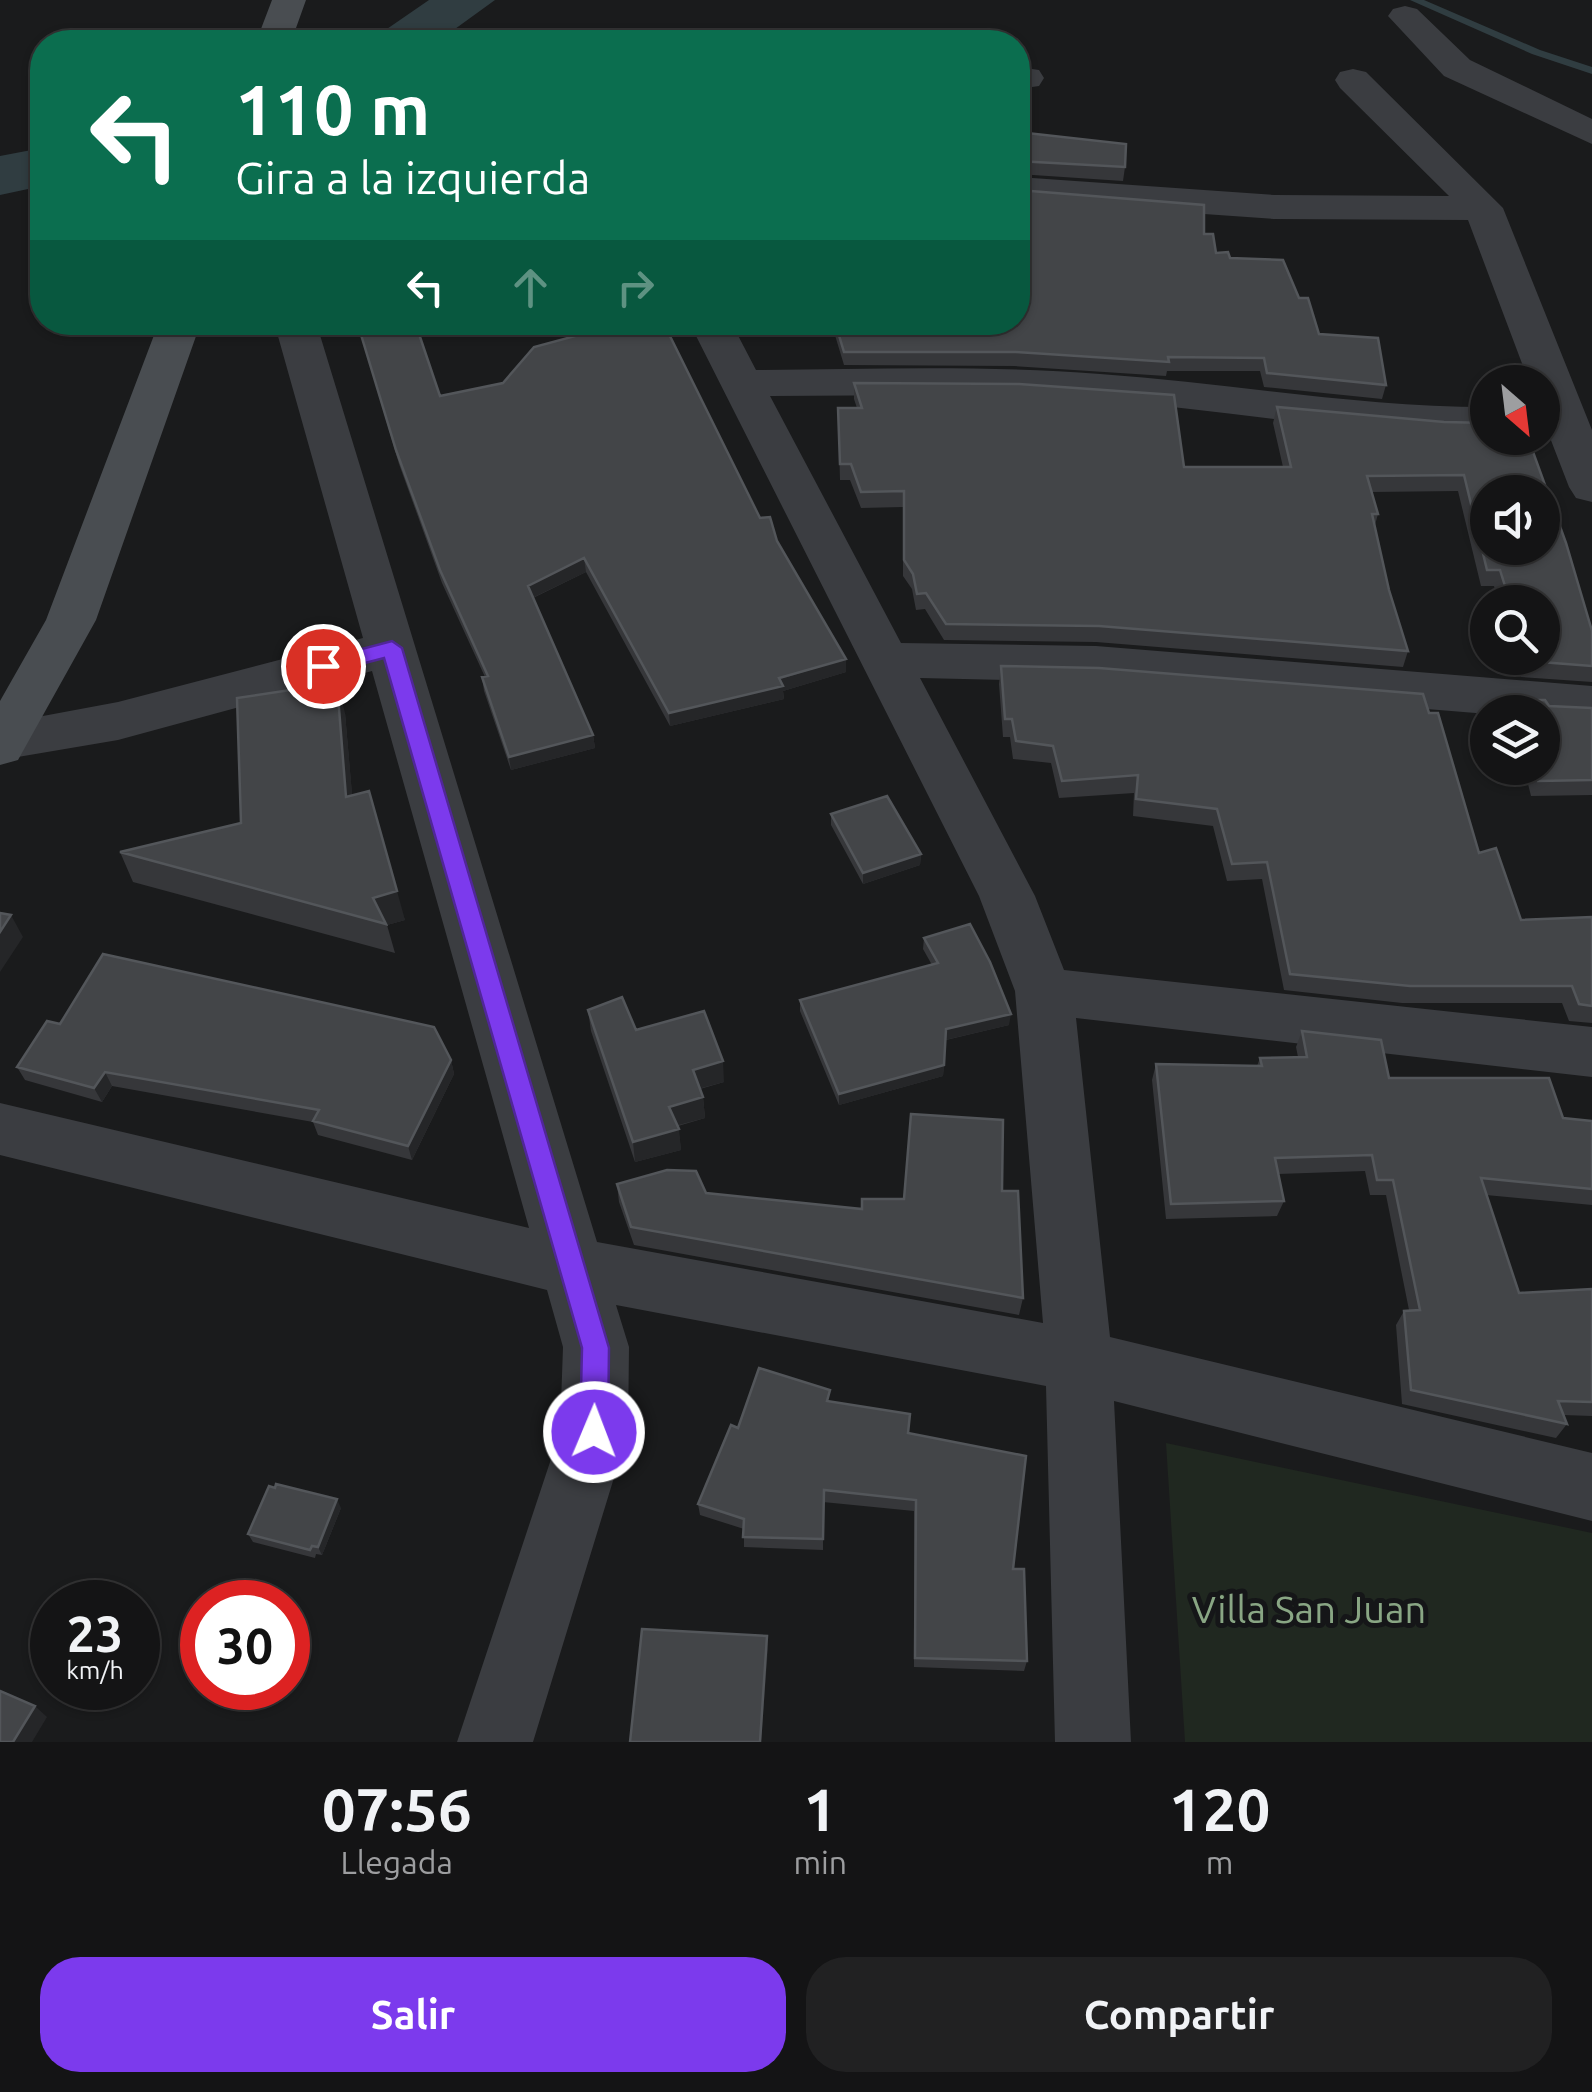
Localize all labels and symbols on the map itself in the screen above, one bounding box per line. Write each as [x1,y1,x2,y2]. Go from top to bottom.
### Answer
north arrow [1470,365,1560,455]
pin [281,624,366,709]
position arrow [542,1380,646,1484]
speed limit sign: 30 [180,1580,310,1710]
park label: Villa San Juan [1192,1588,1426,1630]

